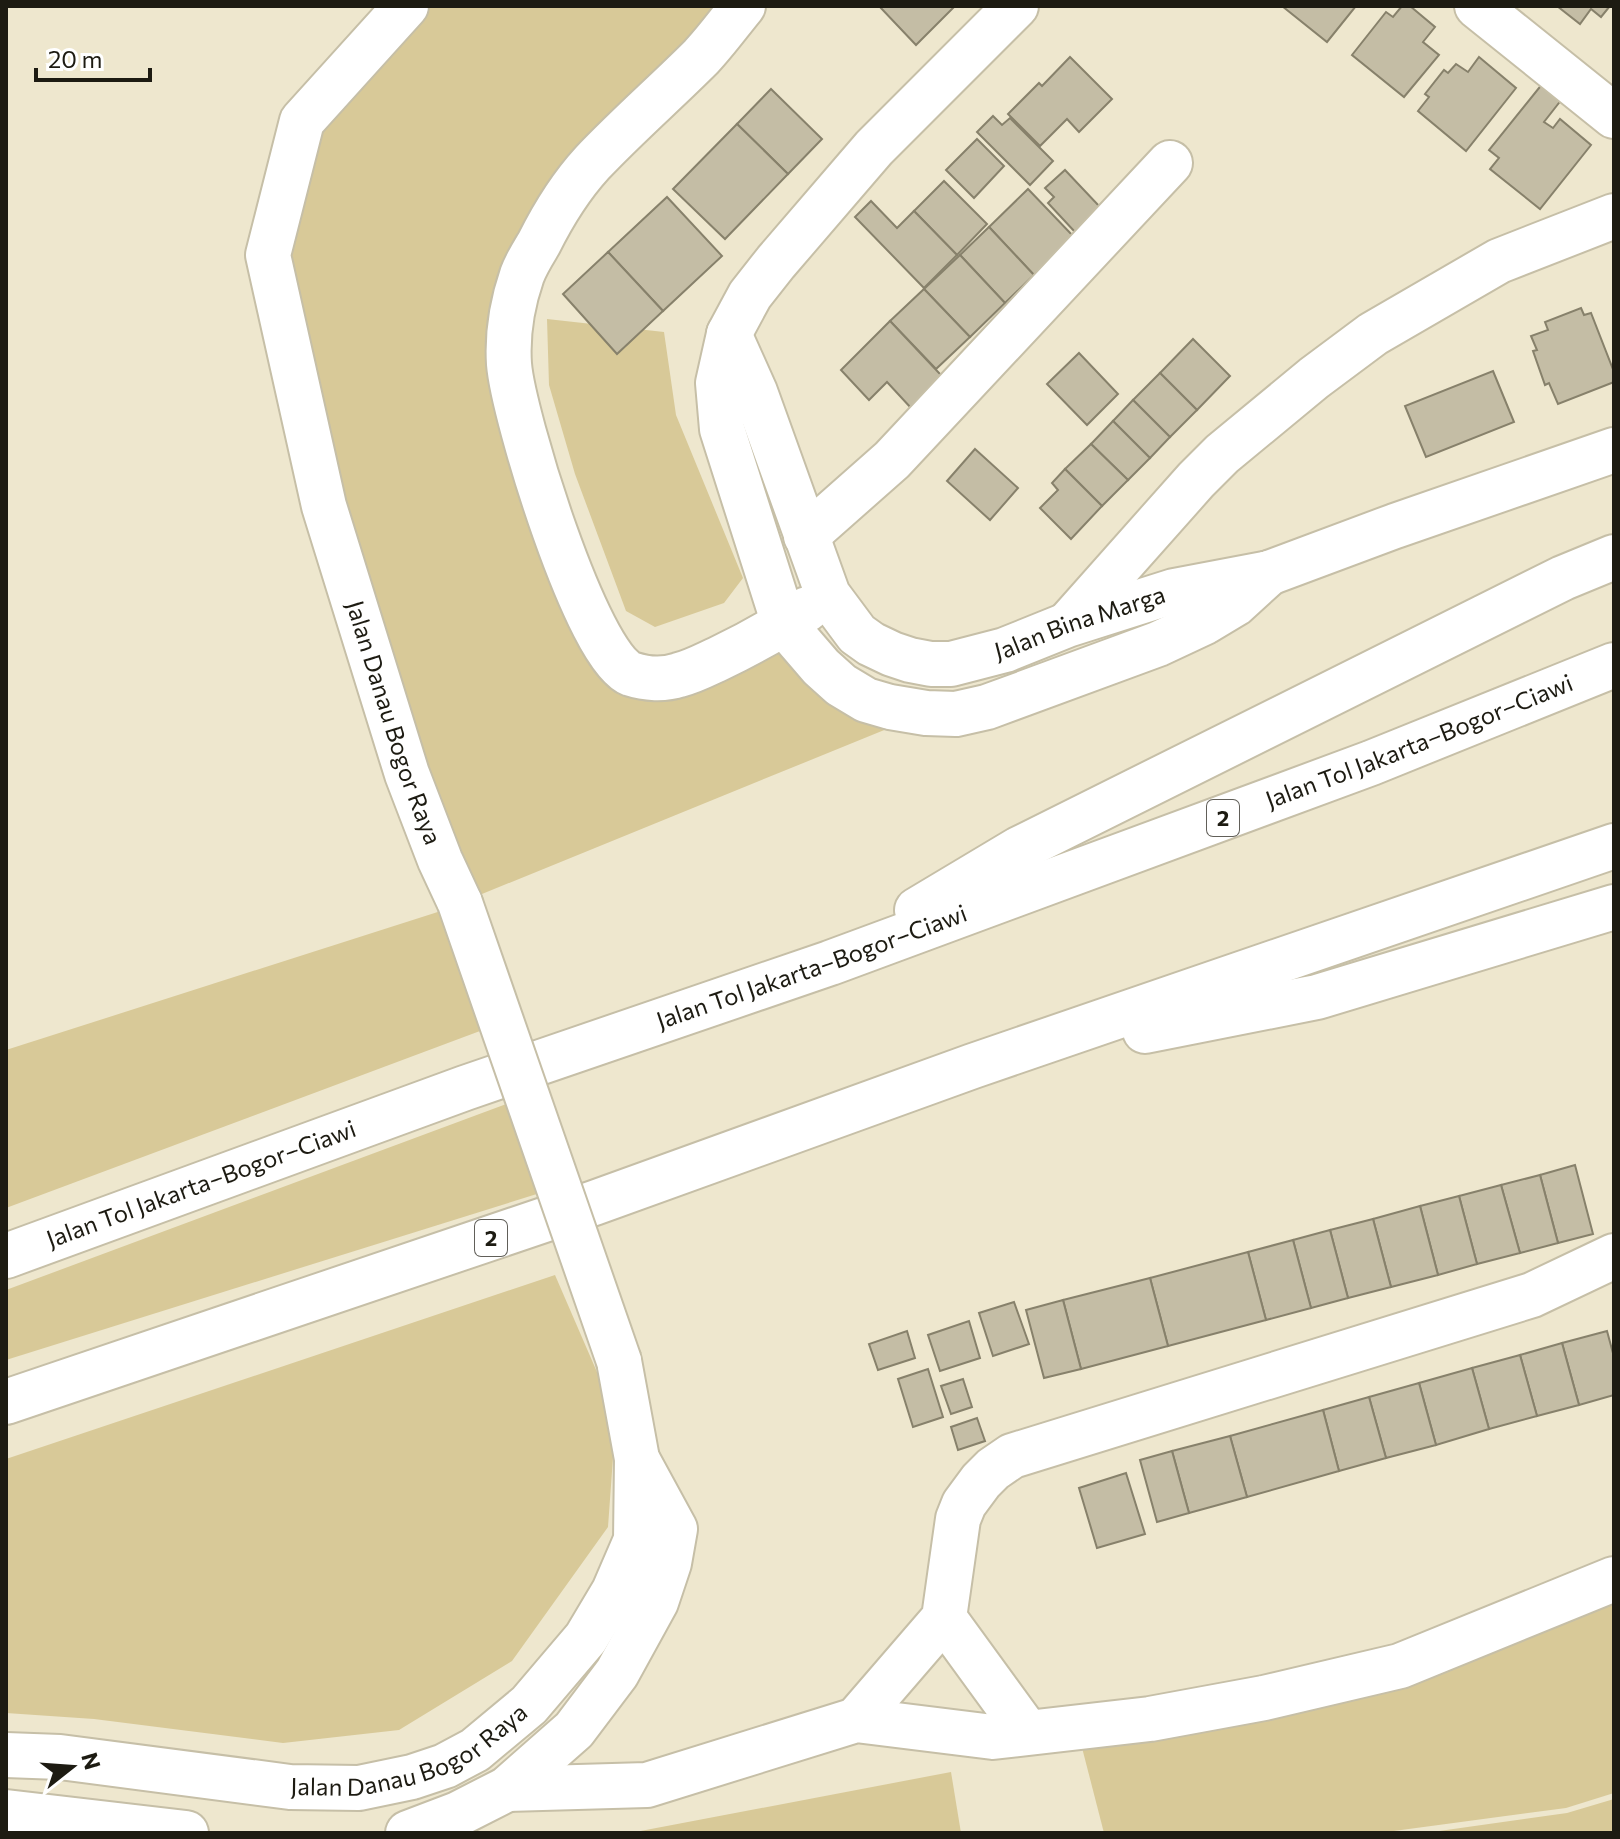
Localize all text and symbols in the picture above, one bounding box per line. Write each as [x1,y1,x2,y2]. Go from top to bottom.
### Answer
scale bar [36,32,150,82]
text: 20 m [48,44,102,73]
street label: Jalan Bina Marga [991,579,1169,665]
street label: Jalan Danau Bogor Raya [341,597,449,848]
street label: Jalan Tol Jakarta–Bogor–Ciawi [1261,667,1577,814]
road number: 2 [1207,800,1239,836]
street label: Jalan Tol Jakarta–Bogor–Ciawi [652,898,971,1034]
street label: Jalan Tol Jakarta–Bogor–Ciawi [42,1113,360,1253]
road number: 2 [475,1220,507,1256]
street label: Jalan Danau Bogor Raya [290,1697,532,1801]
north arrow [32,1727,112,1807]
text: N [76,1749,107,1773]

